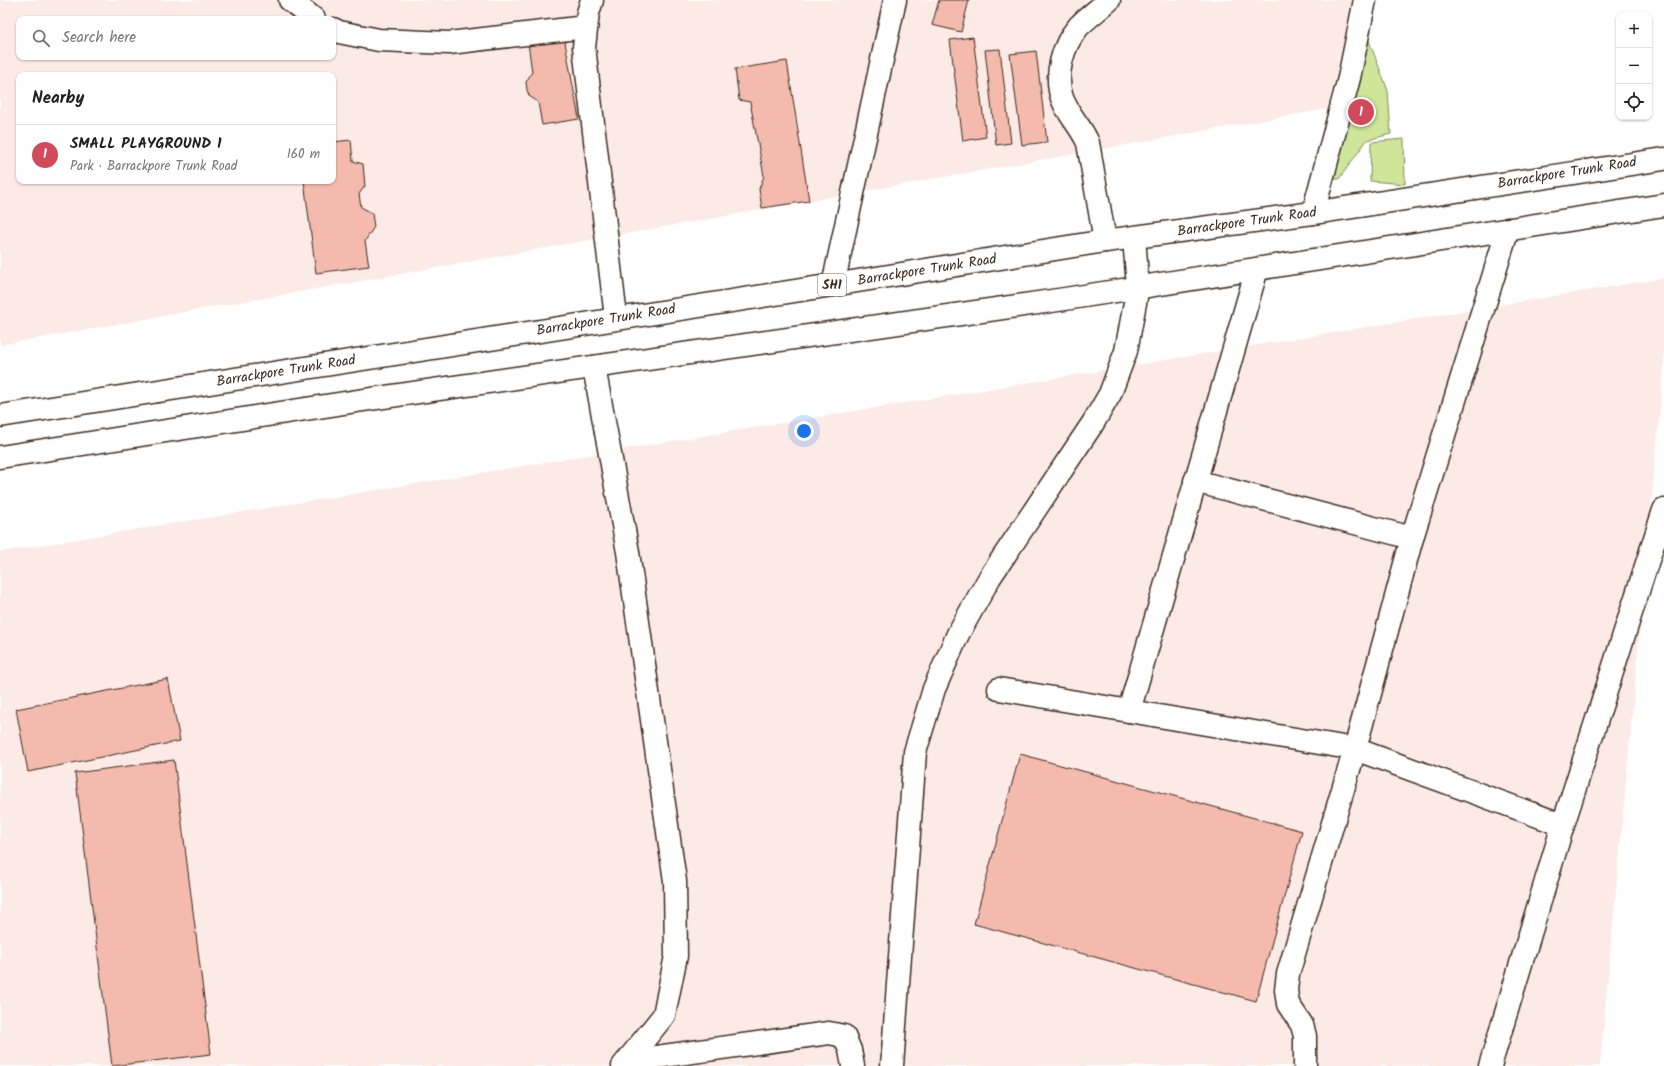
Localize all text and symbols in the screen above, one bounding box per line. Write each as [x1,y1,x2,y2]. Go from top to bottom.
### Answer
map controls [1616,12,1652,120]
button: + [1616,12,1652,48]
search box [16,16,336,60]
text: Search here [62,26,136,50]
icon: search [30,27,52,49]
button: − [1616,48,1652,84]
button: locate [1616,84,1652,120]
text: Nearby [32,85,84,112]
pin: 1 [1348,97,1374,127]
text: SMALL PLAYGROUND 1 [70,132,221,156]
text: 1 [43,144,47,165]
text: 160 m [287,144,320,165]
street label: Barrackpore Trunk Road [1496,151,1639,195]
text: Park · Barrackpore Trunk Road [70,156,237,177]
street label: Barrackpore Trunk Road [1176,201,1319,243]
street label: Barrackpore Trunk Road [856,248,999,292]
road number: SH1 [818,274,846,296]
street label: Barrackpore Trunk Road [535,298,678,342]
street label: Barrackpore Trunk Road [215,349,358,393]
your location [794,421,814,441]

